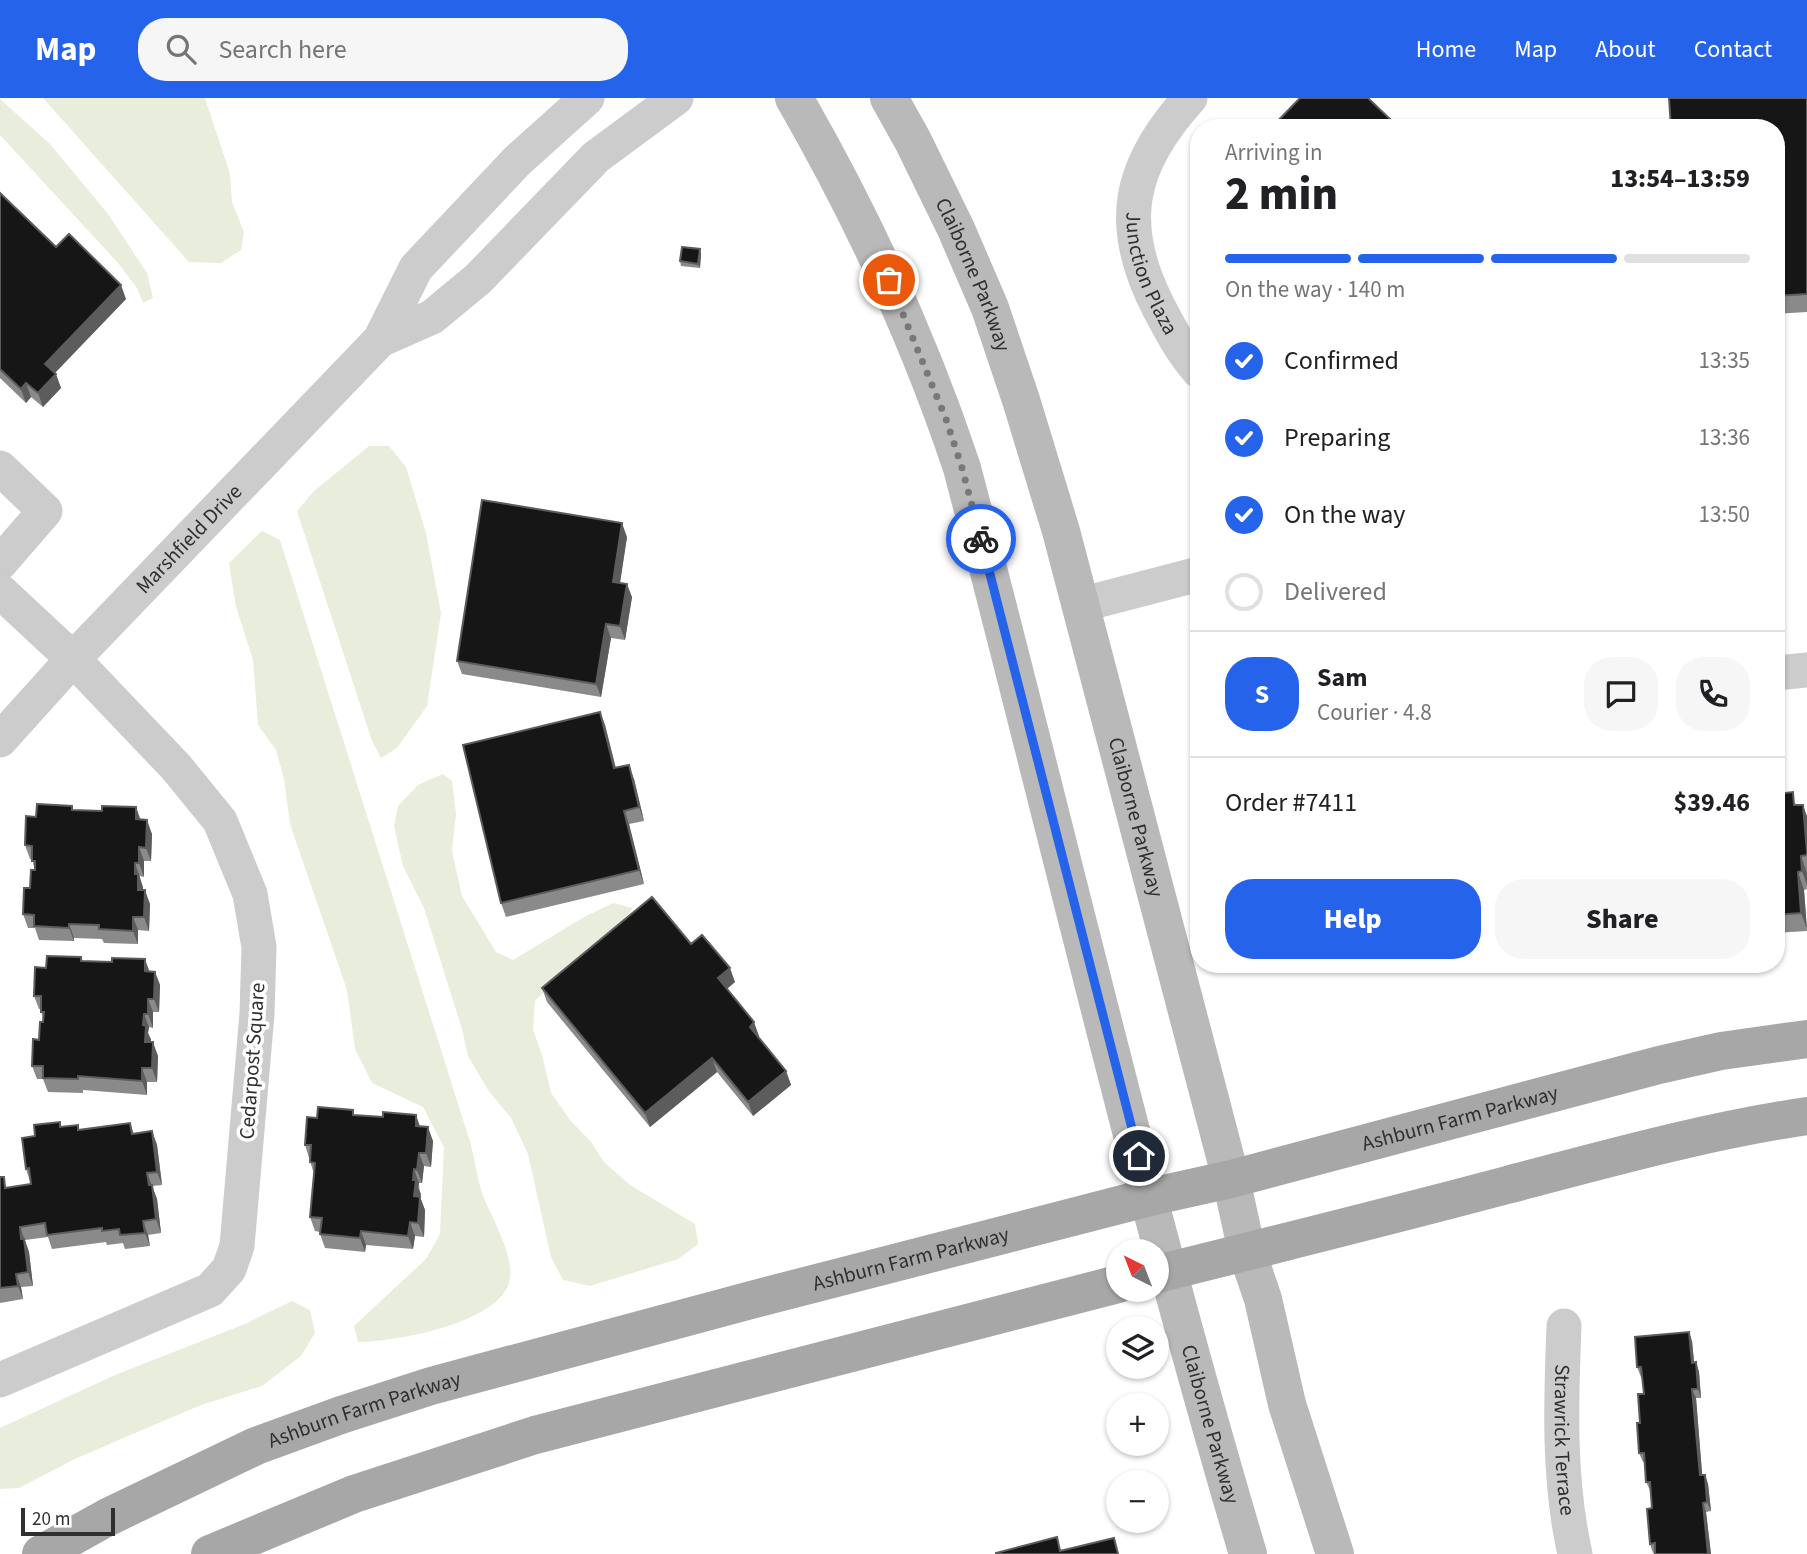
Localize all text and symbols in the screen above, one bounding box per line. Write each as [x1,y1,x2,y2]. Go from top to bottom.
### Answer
search box [138,18,628,81]
text: Map [35,26,96,73]
icon: search [162,30,200,68]
text: Search here [218,31,347,68]
text: Home [1416,32,1476,67]
text: Map [1514,32,1557,67]
text: About [1595,32,1656,67]
text: Contact [1694,32,1772,67]
text: Arriving in [1225,136,1323,169]
text: 13:54–13:59 [1610,160,1750,197]
text: 2 min [1225,162,1338,227]
street label: Claiborne Parkway [928,193,1019,356]
street label: Junction Plaza [1118,212,1185,340]
pin [859,250,919,310]
icon: bag [870,261,908,299]
text: On the way · 140 m [1225,273,1405,306]
icon: check [1225,342,1263,380]
text: Confirmed [1284,342,1399,379]
text: 13:35 [1699,344,1750,377]
icon: check [1225,419,1263,457]
text: Preparing [1284,419,1390,456]
text: 13:36 [1699,421,1750,454]
street label: Marshfield Drive [129,477,249,600]
icon: check [1225,496,1263,534]
text: On the way [1284,496,1405,533]
text: 13:50 [1699,498,1750,531]
courier [946,504,1016,574]
icon: bike [962,520,1000,558]
text: Delivered [1284,573,1387,610]
button: chat [1584,657,1658,731]
button: phone [1676,657,1750,731]
text: Sam [1317,659,1367,696]
text: S [1255,676,1269,713]
text: Courier · 4.8 [1317,696,1432,729]
street label: Claiborne Parkway [1101,734,1171,900]
text: Order #7411 [1225,784,1357,821]
text: $39.46 [1674,784,1750,821]
button: Help [1225,879,1481,959]
button: Share [1495,879,1750,959]
street label: Cedarpost Square [232,982,272,1140]
street label: Ashburn Farm Parkway [1358,1077,1562,1159]
pin [1109,1126,1169,1186]
icon: home [1120,1137,1158,1175]
street label: Ashburn Farm Parkway [809,1219,1012,1299]
north arrow [1106,1239,1169,1302]
map controls [1106,1239,1169,1533]
button: layers [1106,1316,1169,1379]
street label: Claiborne Parkway [1174,1341,1247,1507]
street label: Ashburn Farm Parkway [263,1364,464,1456]
street label: Strawrick Terrace [1547,1364,1583,1517]
button: + [1106,1393,1169,1456]
button: − [1106,1470,1169,1533]
scale bar [21,1505,116,1537]
text: 20 m [32,1506,70,1533]

